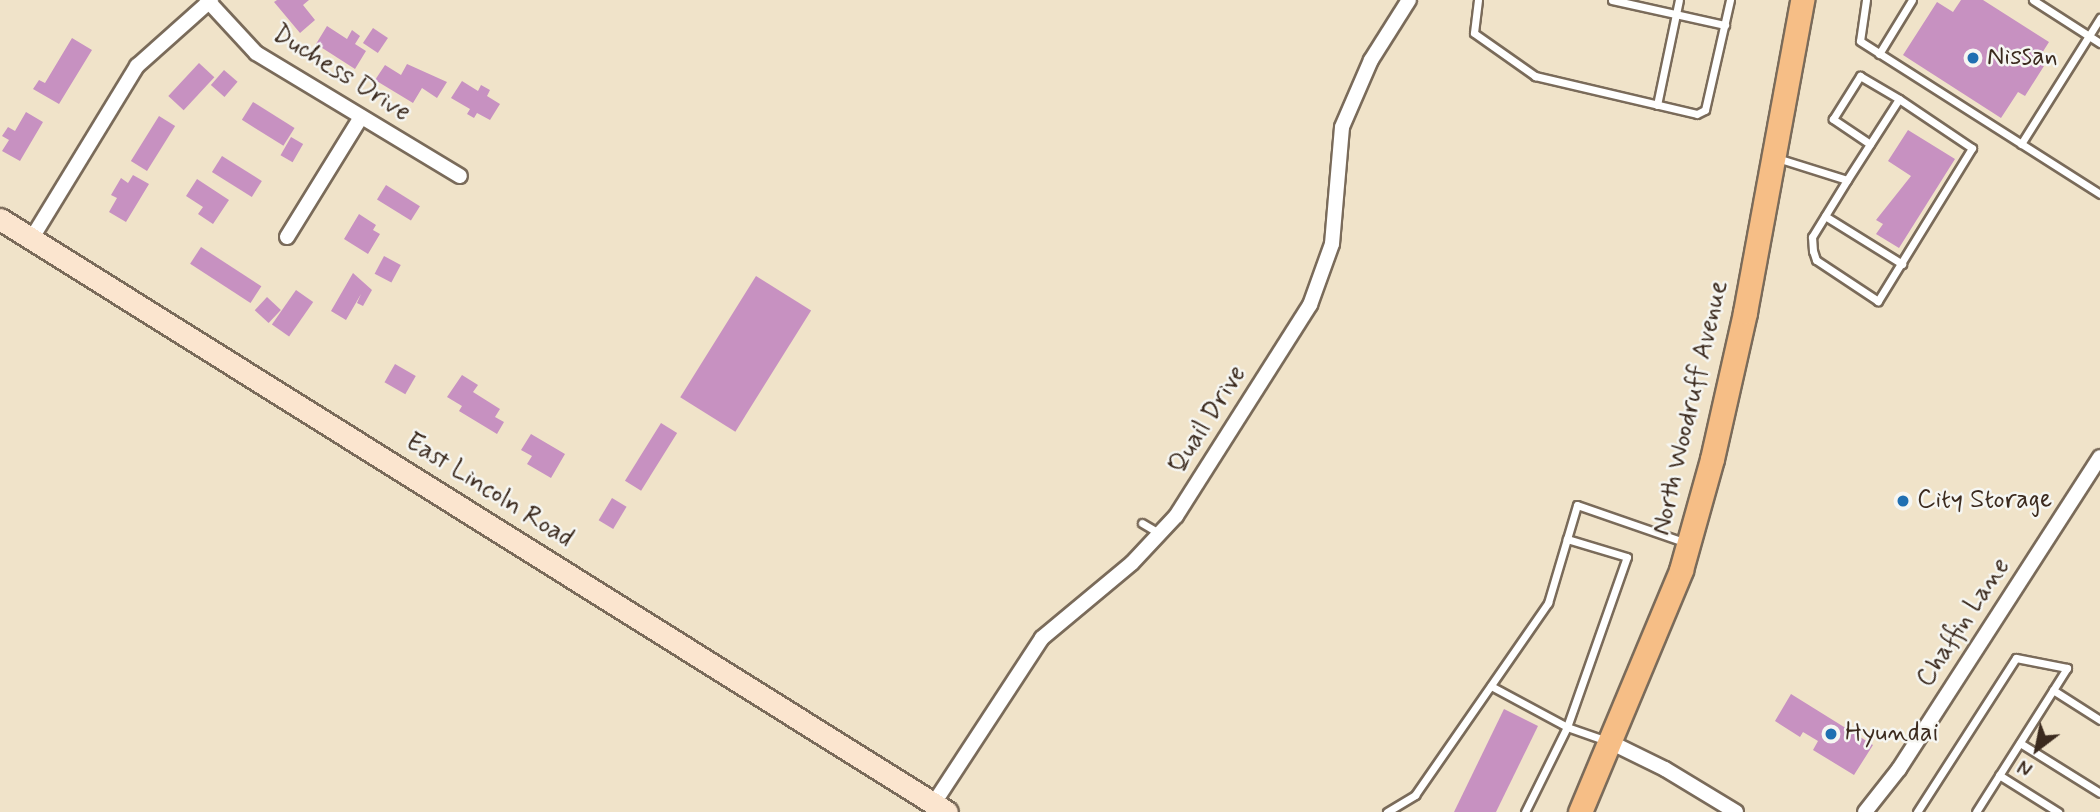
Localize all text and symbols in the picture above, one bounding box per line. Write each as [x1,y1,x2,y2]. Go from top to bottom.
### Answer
street label: Duchess Drive [267,20,415,128]
place label: Nissan [1987,42,2058,74]
marker: Nissan [1965,50,1981,66]
street label: North Woodruff Avenue [1646,277,1736,539]
street label: Quail Drive [1163,361,1253,479]
street label: East Lincoln Road [400,427,578,555]
place label: City Storage [1917,485,2052,517]
marker: City Storage [1895,493,1911,509]
street label: Chaffin Lane [1912,554,2016,692]
north arrow [2002,714,2072,784]
place label: Hyundai [1845,718,1938,750]
marker: Hyundai [1823,726,1839,742]
text: N [2014,753,2038,781]

